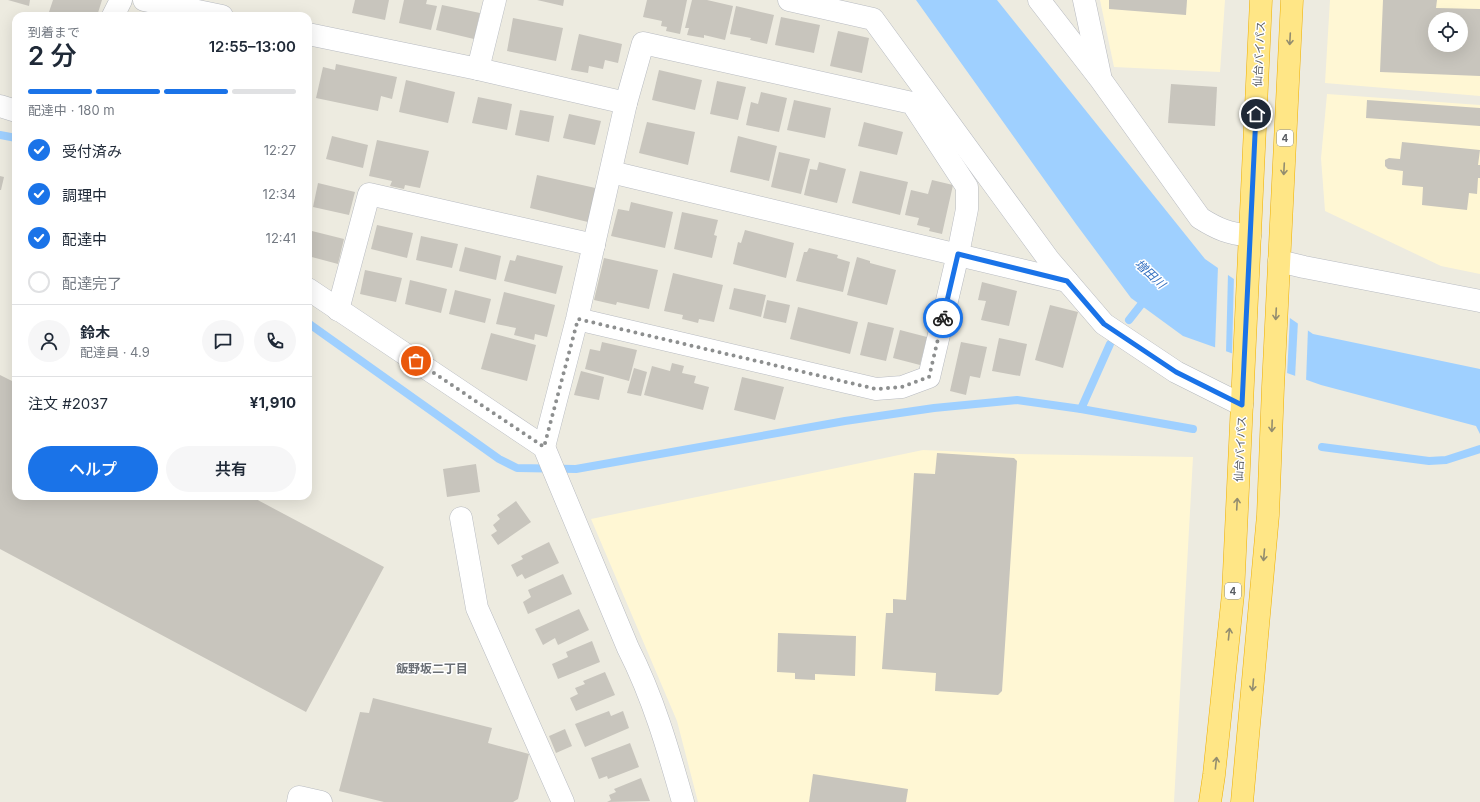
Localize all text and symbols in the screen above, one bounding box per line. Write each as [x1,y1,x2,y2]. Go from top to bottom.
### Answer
map controls [1428,12,1468,52]
button: locate [1428,12,1468,52]
street label: 仙台バイパス [1250,21,1268,87]
text: 到着まで [28,24,80,40]
one-way arrow [1287,32,1294,45]
text: 12:55–13:00 [209,37,296,56]
text: 2 分 [28,40,77,71]
pin [1239,97,1273,131]
text: 配達中 · 180 m [28,102,115,118]
icon: home [1245,103,1267,125]
road number: 4 [1277,130,1293,146]
icon: check [28,139,50,161]
text: 受付済み [62,142,122,161]
text: 12:27 [264,142,296,158]
one-way arrow [1280,162,1287,175]
icon: check [28,183,50,205]
text: 調理中 [62,186,107,205]
text: 12:34 [263,186,296,202]
icon: check [28,227,50,249]
text: 配達中 [62,230,107,249]
text: 12:41 [266,230,296,246]
water label: 増田川 [1132,256,1170,293]
text: 配達完了 [62,274,122,293]
courier [923,298,963,338]
icon: bike [932,307,954,329]
one-way arrow [1273,307,1280,320]
button: person [28,320,70,362]
button: chat [202,320,244,362]
button: phone [254,320,296,362]
text: 鈴木 [80,323,110,342]
text: 配達員 · 4.9 [80,344,150,360]
pin [399,344,433,378]
icon: bag [405,350,427,372]
text: ¥1,910 [250,393,296,412]
text: 注文 #2037 [28,394,108,413]
street label: 仙台バイパス [1231,416,1249,482]
one-way arrow [1268,419,1275,432]
button: ヘルプ [28,446,158,492]
button: 共有 [166,446,296,492]
one-way arrow [1233,498,1241,511]
one-way arrow [1261,548,1268,561]
road number: 4 [1225,583,1241,599]
one-way arrow [1225,628,1233,641]
district label: 飯野坂二丁目 [396,661,468,676]
one-way arrow [1249,678,1257,691]
one-way arrow [1212,757,1219,770]

